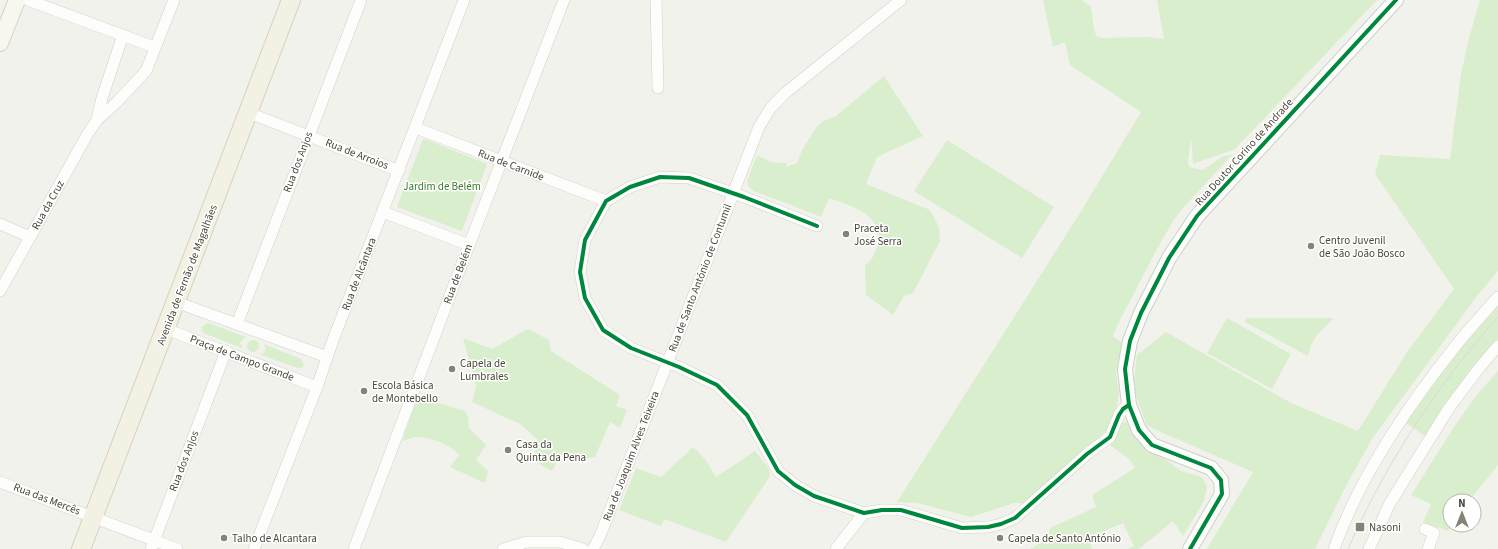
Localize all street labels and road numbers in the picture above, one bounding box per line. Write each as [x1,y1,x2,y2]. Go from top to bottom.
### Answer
street label: Rua Doutor Corino de Andrade [1192,95,1297,209]
street label: Rua dos Anjos [280,129,317,195]
street label: Rua de Arroios [323,135,391,173]
street label: Rua de Carnide [476,146,547,185]
street label: Rua da Cruz [28,177,68,233]
street label: Avenida de Fernão de Magalhães [153,202,221,348]
street label: Rua de Santo António de Contumil [665,202,735,354]
street label: Rua de Alcântara [338,235,380,313]
street label: Rua de Belém [440,242,476,306]
street label: Praça de Campo Grande [188,331,297,385]
street label: Rua de Joaquim Alves Teixeira [599,389,663,523]
street label: Rua dos Anjos [166,428,203,494]
street label: Rua das Mercês [11,479,83,519]

